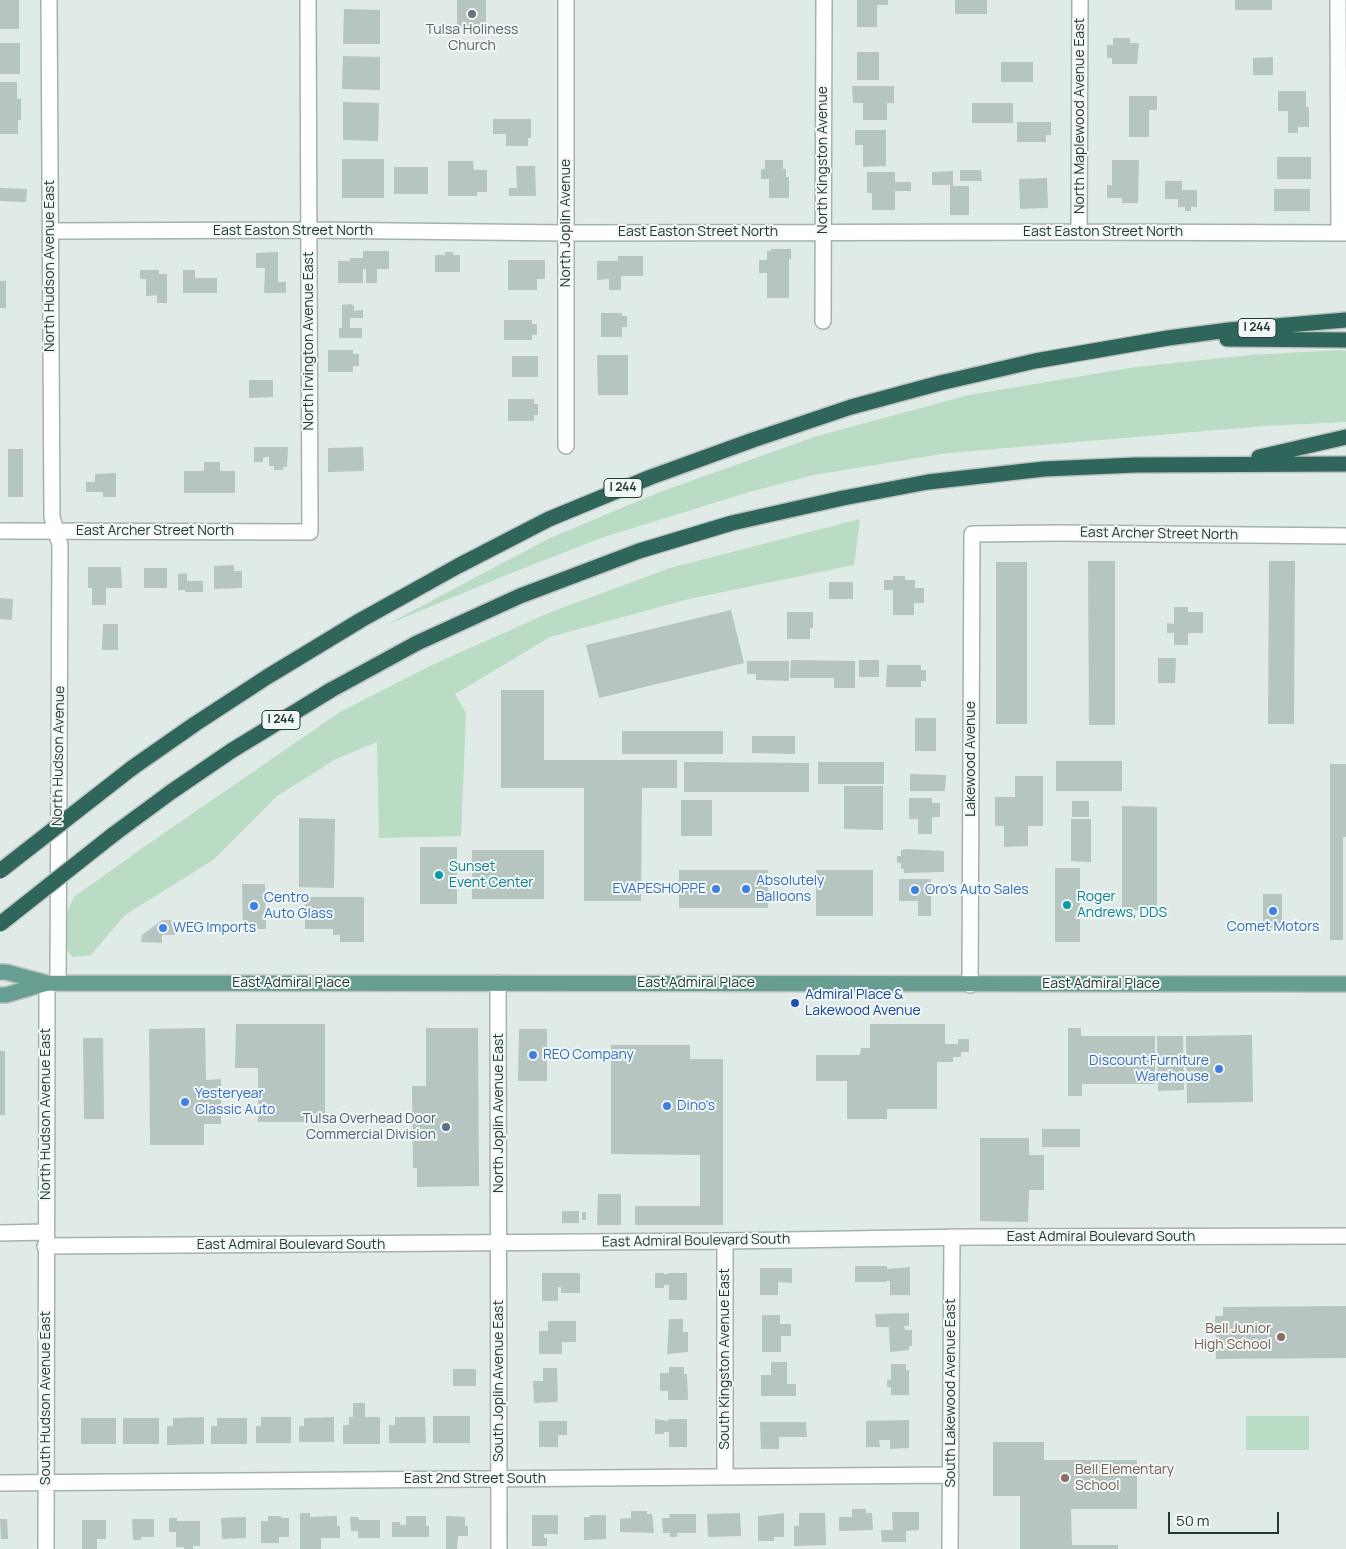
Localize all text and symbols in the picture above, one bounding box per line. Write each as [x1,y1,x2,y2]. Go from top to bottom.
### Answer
marker: Tulsa Holiness Church [466,8,478,20]
street label: North Maplewood Avenue East [1072,18,1088,214]
place label: Tulsa Holiness Church [426,22,518,54]
street label: North Kingston Avenue [815,86,831,234]
street label: North Joplin Avenue [558,159,574,287]
street label: North Hudson Avenue East [42,180,58,352]
street label: East Easton Street North [213,223,373,239]
street label: East Easton Street North [618,224,778,240]
street label: East Easton Street North [1023,224,1183,240]
street label: North Irvington Avenue East [301,251,317,431]
road number: I 244 [1238,318,1276,338]
road number: I 244 [604,478,642,498]
street label: East Archer Street North [76,523,234,539]
street label: East Archer Street North [1080,524,1238,544]
street label: North Hudson Avenue [49,686,69,826]
street label: Lakewood Avenue [963,701,979,817]
road number: I 244 [262,710,300,730]
place label: Sunset Event Center [449,859,533,892]
marker: Sunset Event Center [433,869,445,881]
place label: Absolutely Balloons [756,873,824,906]
place label: EVAPESHOPPE [612,881,706,897]
place label: Oro's Auto Sales [925,882,1029,898]
marker: EVAPESHOPPE [710,883,722,895]
marker: Absolutely Balloons [740,883,752,895]
marker: Oro's Auto Sales [909,884,921,896]
place label: Roger Andrews, DDS [1077,889,1167,922]
place label: Centro Auto Glass [264,890,333,922]
marker: Roger Andrews, DDS [1061,899,1073,911]
marker: Centro Auto Glass [248,900,260,912]
marker: Comet Motors [1267,905,1279,917]
place label: Comet Motors [1227,919,1319,935]
place label: WEG Imports [173,920,256,936]
marker: WEG Imports [157,922,169,934]
street label: East Admiral Place [232,975,350,991]
street label: East Admiral Place [637,975,755,991]
street label: East Admiral Place [1042,976,1160,992]
place label: Admiral Place & Lakewood Avenue [805,987,921,1020]
marker: Admiral Place & Lakewood Avenue [789,997,801,1009]
street label: North Hudson Avenue East [38,1028,54,1200]
street label: North Joplin Avenue East [491,1033,507,1193]
place label: REO Company [543,1047,634,1063]
marker: REO Company [527,1049,539,1061]
place label: Discount Furniture Warehouse [1089,1053,1209,1086]
marker: Discount Furniture Warehouse [1213,1063,1225,1075]
place label: Yesteryear Classic Auto [195,1086,275,1118]
marker: Yesteryear Classic Auto [179,1096,191,1108]
place label: Dino's [677,1098,715,1114]
marker: Dino's [661,1100,673,1112]
place label: Tulsa Overhead Door Commercial Division [302,1111,436,1144]
marker: Tulsa Overhead Door Commercial Division [440,1121,452,1133]
street label: East Admiral Boulevard South [1007,1229,1195,1245]
street label: East Admiral Boulevard South [602,1231,790,1251]
street label: East Admiral Boulevard South [197,1237,385,1253]
street label: South Kingston Avenue East [717,1268,733,1450]
street label: South Lakewood Avenue East [943,1298,959,1488]
street label: South Joplin Avenue East [491,1300,507,1462]
street label: South Hudson Avenue East [38,1311,54,1485]
place label: Bell Junior High School [1194,1321,1271,1354]
marker: Bell Junior High School [1275,1331,1287,1343]
place label: Bell Elementary School [1075,1462,1174,1494]
street label: East 2nd Street South [404,1471,546,1487]
marker: Bell Elementary School [1059,1472,1071,1484]
scale bar [1171,1502,1282,1534]
text: 50 m [1176,1510,1210,1531]

